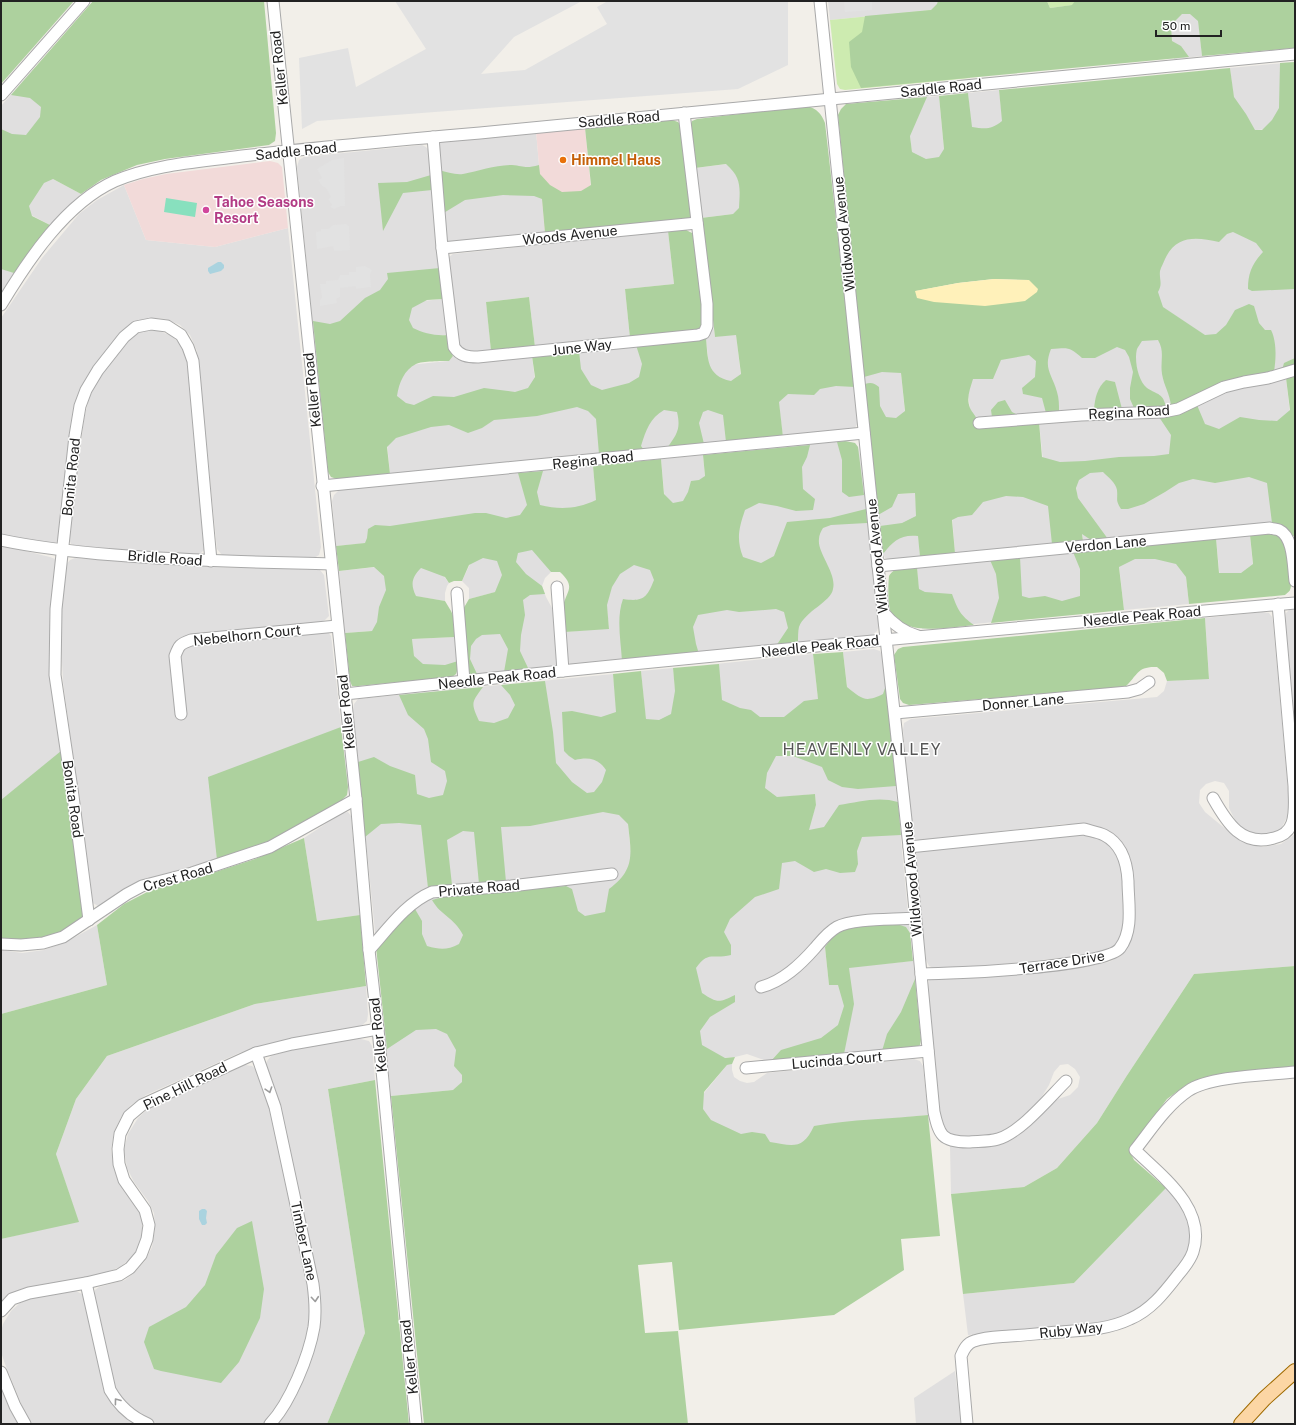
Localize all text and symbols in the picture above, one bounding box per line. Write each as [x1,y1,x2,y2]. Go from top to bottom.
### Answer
scale bar [1156,12,1221,38]
text: 50 m [1162,19,1190,33]
street label: Keller Road [267,30,291,106]
street label: Saddle Road [899,76,983,100]
street label: Saddle Road [577,107,661,131]
street label: Saddle Road [254,139,338,163]
place label: Himmel Haus [571,152,661,168]
marker: Himmel Haus [558,155,568,165]
street label: Wildwood Avenue [830,176,858,292]
place label: Tahoe Seasons Resort [214,194,314,226]
marker: Tahoe Seasons Resort [201,205,211,215]
street label: Woods Avenue [522,222,618,248]
street label: June Way [551,336,613,358]
street label: Keller Road [300,352,324,428]
street label: Regina Road [1088,402,1170,422]
street label: Bonita Road [59,437,83,517]
street label: Regina Road [552,448,634,472]
street label: Wildwood Avenue [863,498,891,614]
street label: Verdon Lane [1065,532,1147,556]
street label: Bridle Road [127,547,203,569]
street label: Needle Peak Road [1082,603,1202,629]
street label: Nebelhorn Court [192,621,302,649]
street label: Needle Peak Road [760,632,880,660]
street label: Needle Peak Road [437,664,557,692]
street label: Keller Road [334,674,358,750]
street label: Donner Lane [981,690,1065,714]
district label: HEAVENLY VALLEY [782,740,942,759]
street label: Bonita Road [60,759,86,839]
street label: Wildwood Avenue [899,821,925,937]
street label: Crest Road [141,859,215,895]
street label: Private Road [438,876,520,900]
street label: Terrace Drive [1018,947,1106,977]
street label: Keller Road [366,997,390,1073]
street label: Lucinda Court [791,1048,883,1072]
street label: Pine Hill Road [141,1059,229,1113]
one-way arrow [265,1086,273,1093]
street label: Timber Lane [288,1200,320,1282]
one-way arrow [310,1296,319,1302]
street label: Keller Road [397,1319,421,1395]
street label: Ruby Way [1038,1319,1104,1341]
one-way arrow [115,1398,122,1405]

